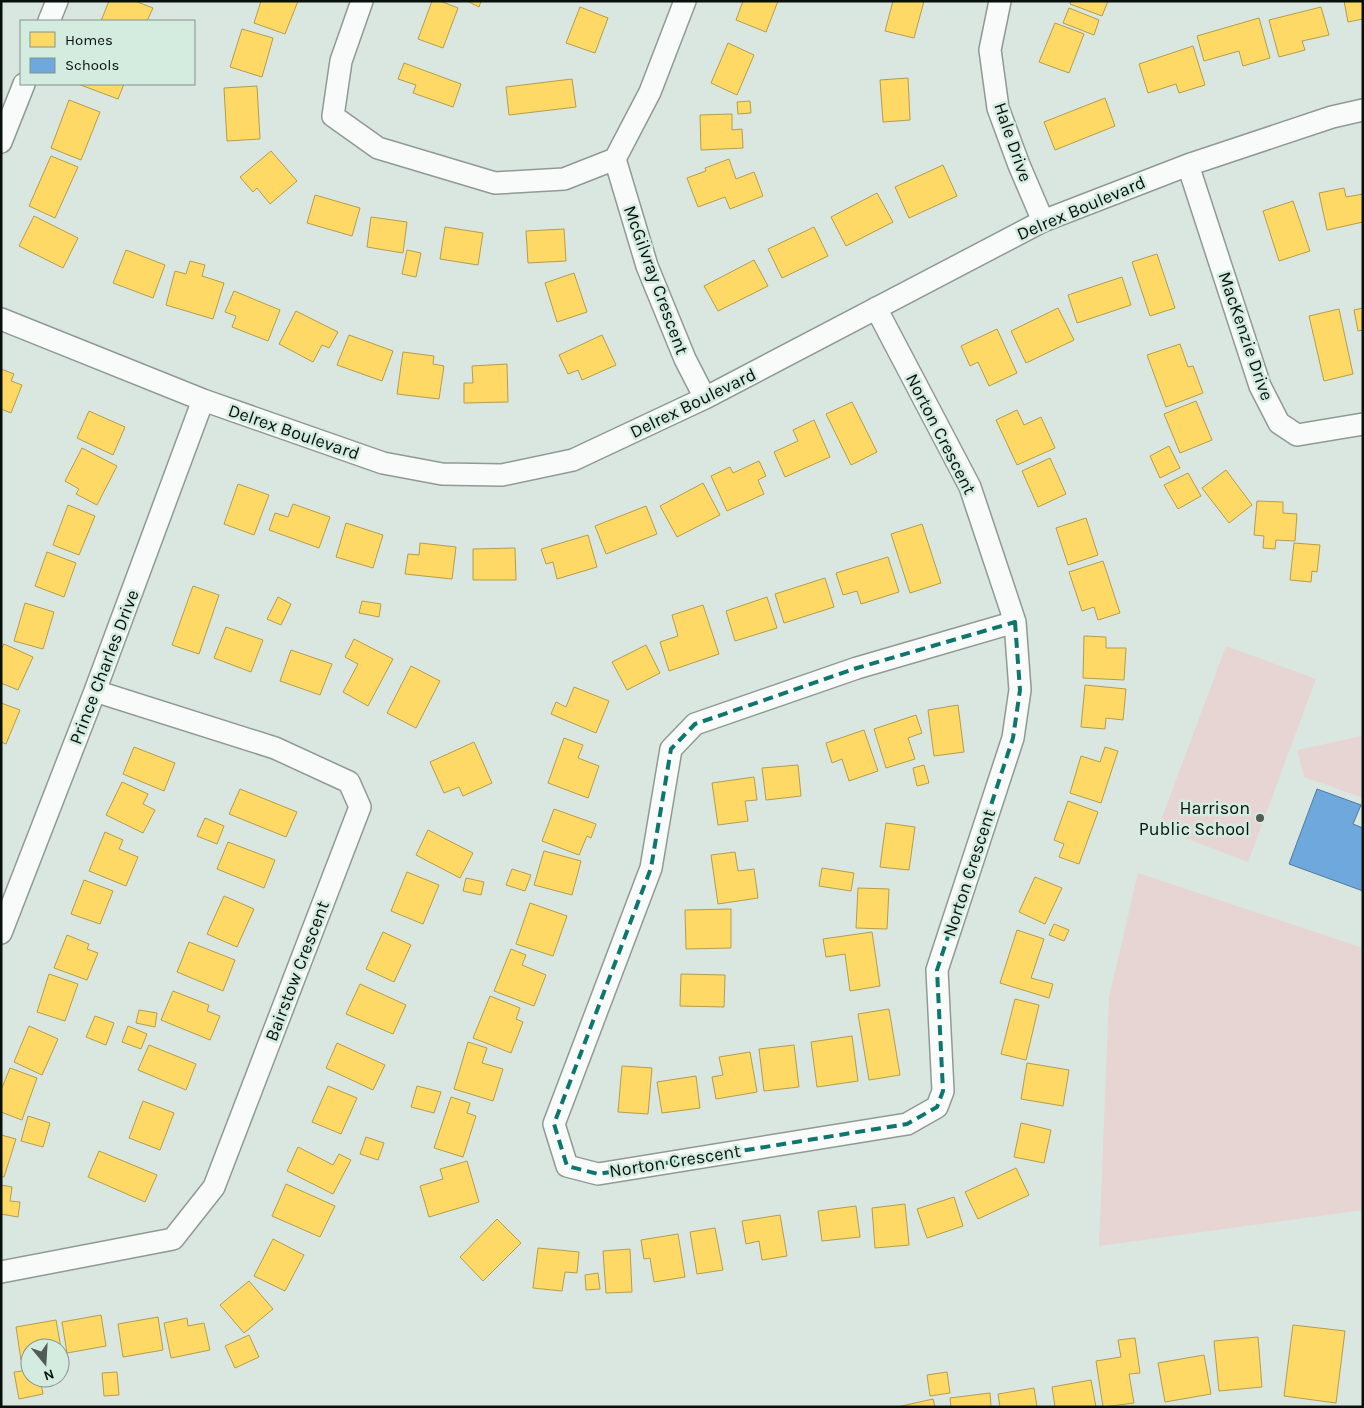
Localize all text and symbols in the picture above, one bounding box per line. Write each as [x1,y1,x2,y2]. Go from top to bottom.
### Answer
legend [20,20,195,85]
text: Homes [65,31,113,49]
text: Schools [65,56,119,74]
street label: Hale Drive [989,99,1037,185]
street label: Delrex Boulevard [1013,171,1149,245]
street label: McGilvray Crescent [619,202,693,358]
street label: MacKenzie Drive [1214,269,1278,403]
street label: Delrex Boulevard [626,363,760,443]
street label: Norton Crescent [901,370,981,498]
street label: Delrex Boulevard [225,399,363,465]
street label: Prince Charles Drive [64,587,144,747]
place label: Harrison Public School [1139,797,1250,840]
street label: Norton Crescent [938,806,1000,940]
marker: Harrison Public School [1254,812,1266,824]
street label: Bairstow Crescent [260,897,334,1044]
street label: Norton Crescent [608,1140,743,1182]
north arrow [20,1338,70,1388]
text: N [41,1365,56,1385]

